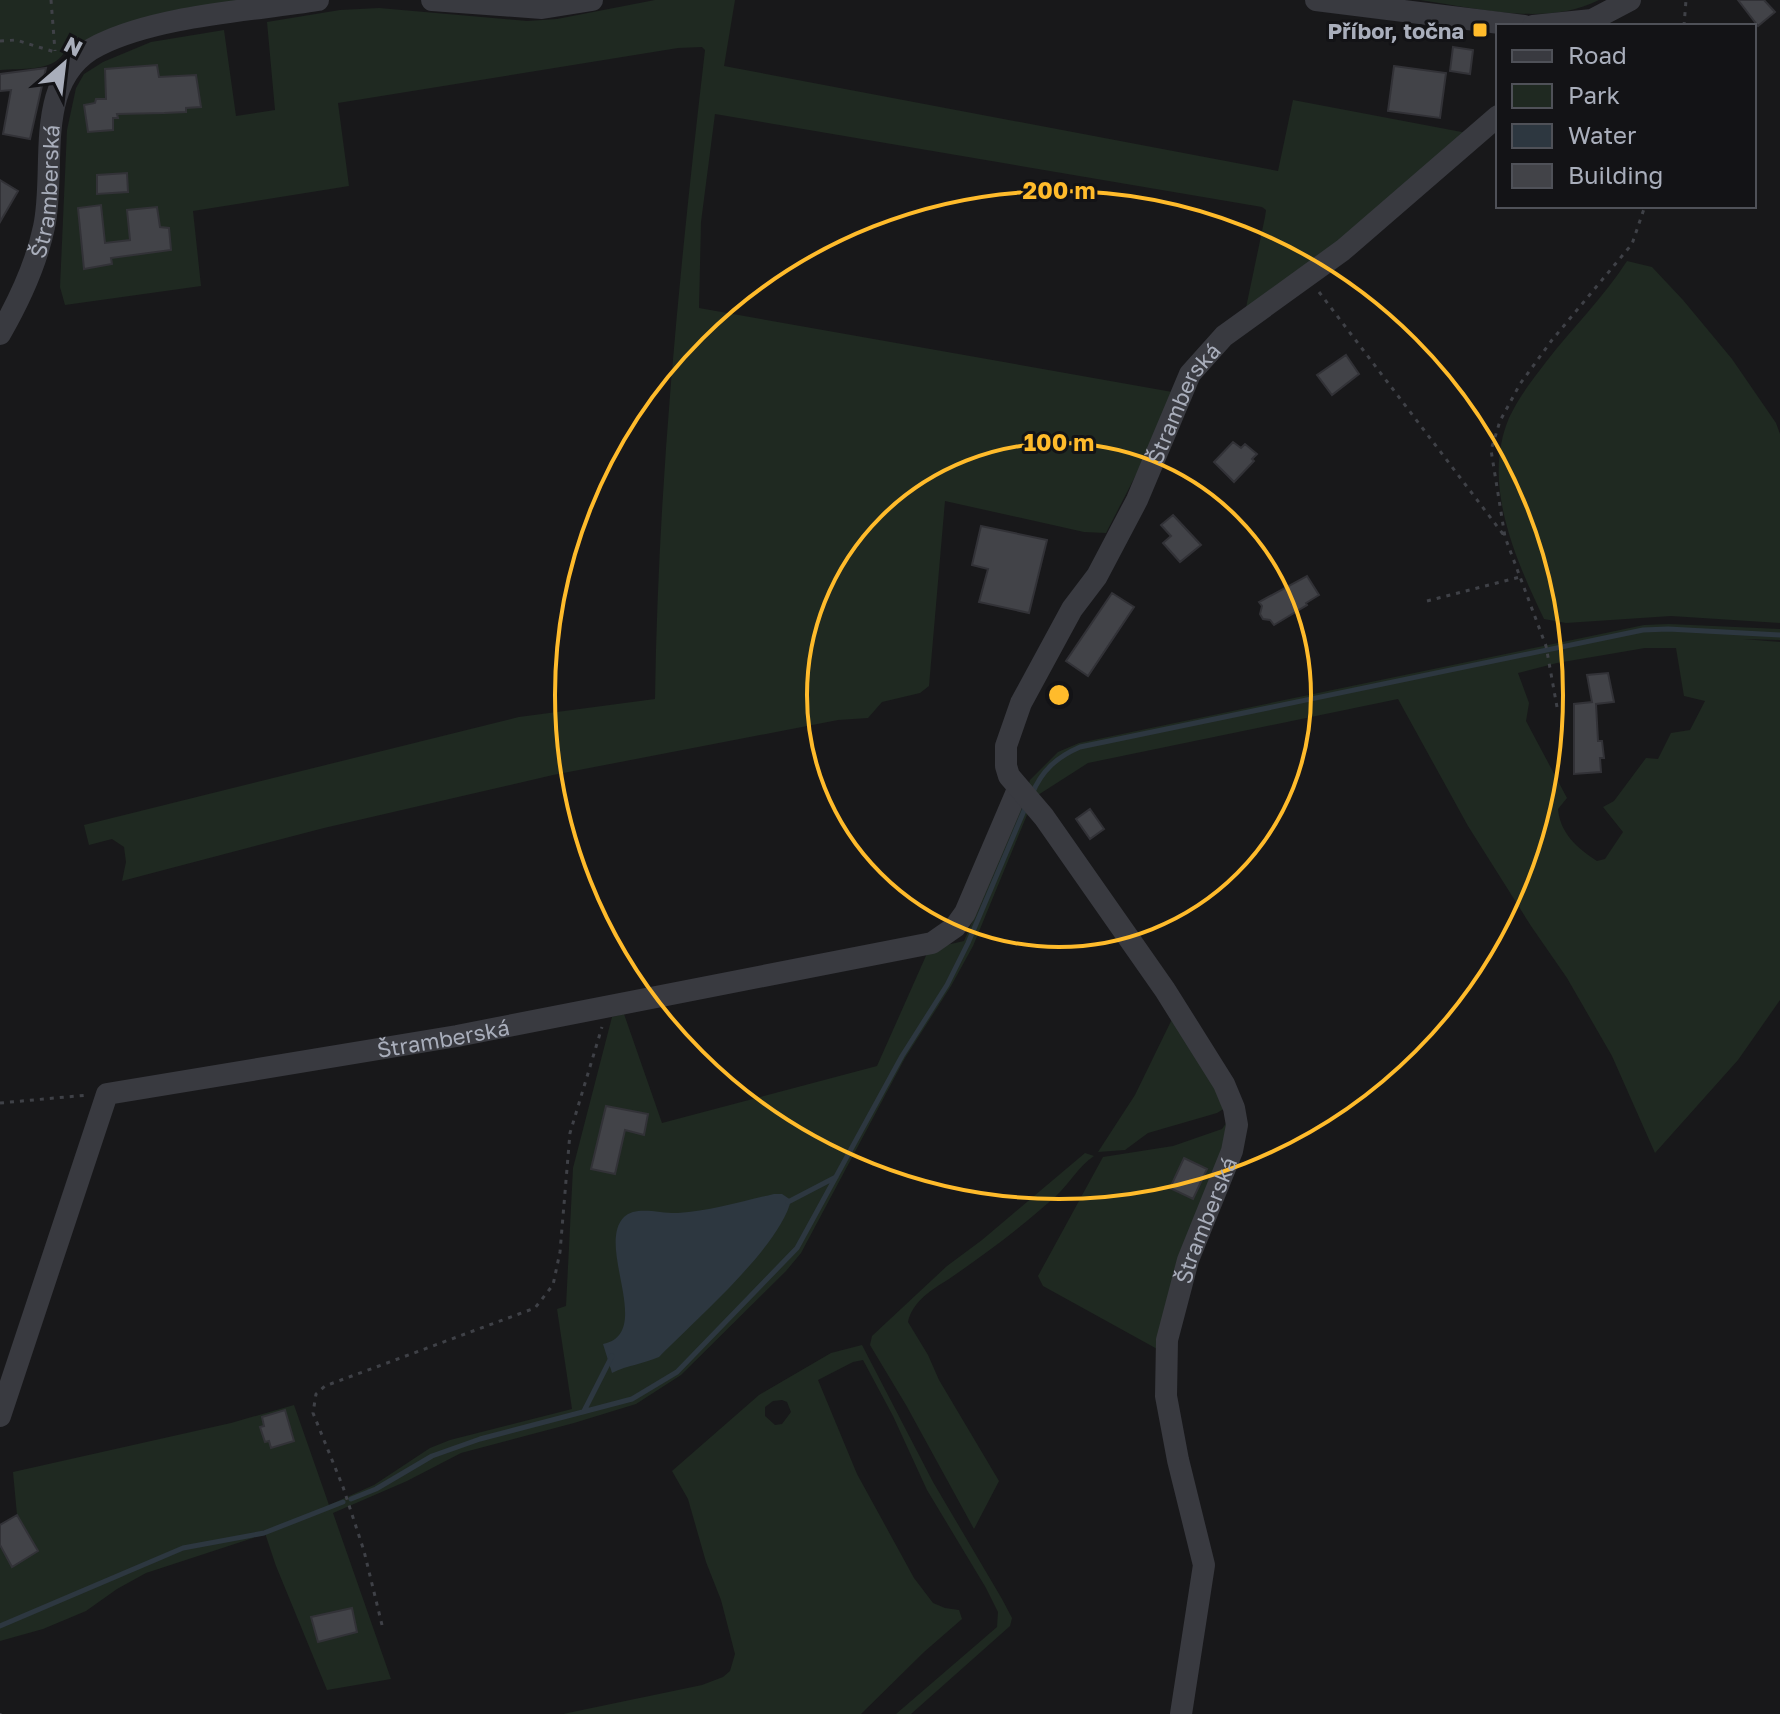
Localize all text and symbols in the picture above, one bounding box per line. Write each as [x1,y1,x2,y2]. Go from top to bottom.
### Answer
place label: Příbor, točna [1327,17,1464,44]
marker: Příbor, točna [1471,21,1489,39]
north arrow [24,24,104,104]
legend [1496,24,1756,208]
text: N [60,30,87,62]
text: Road [1568,40,1627,69]
text: Park [1568,80,1620,109]
text: Water [1568,120,1636,149]
street label: Štramberská [23,123,64,261]
text: Building [1568,160,1663,189]
text: 200 m [1023,175,1095,204]
street label: Štramberská [1140,337,1225,468]
text: 100 m [1024,427,1094,456]
centre of rings [1045,681,1073,709]
street label: Štramberská [375,1013,512,1063]
street label: Štramberská [1169,1153,1242,1286]

